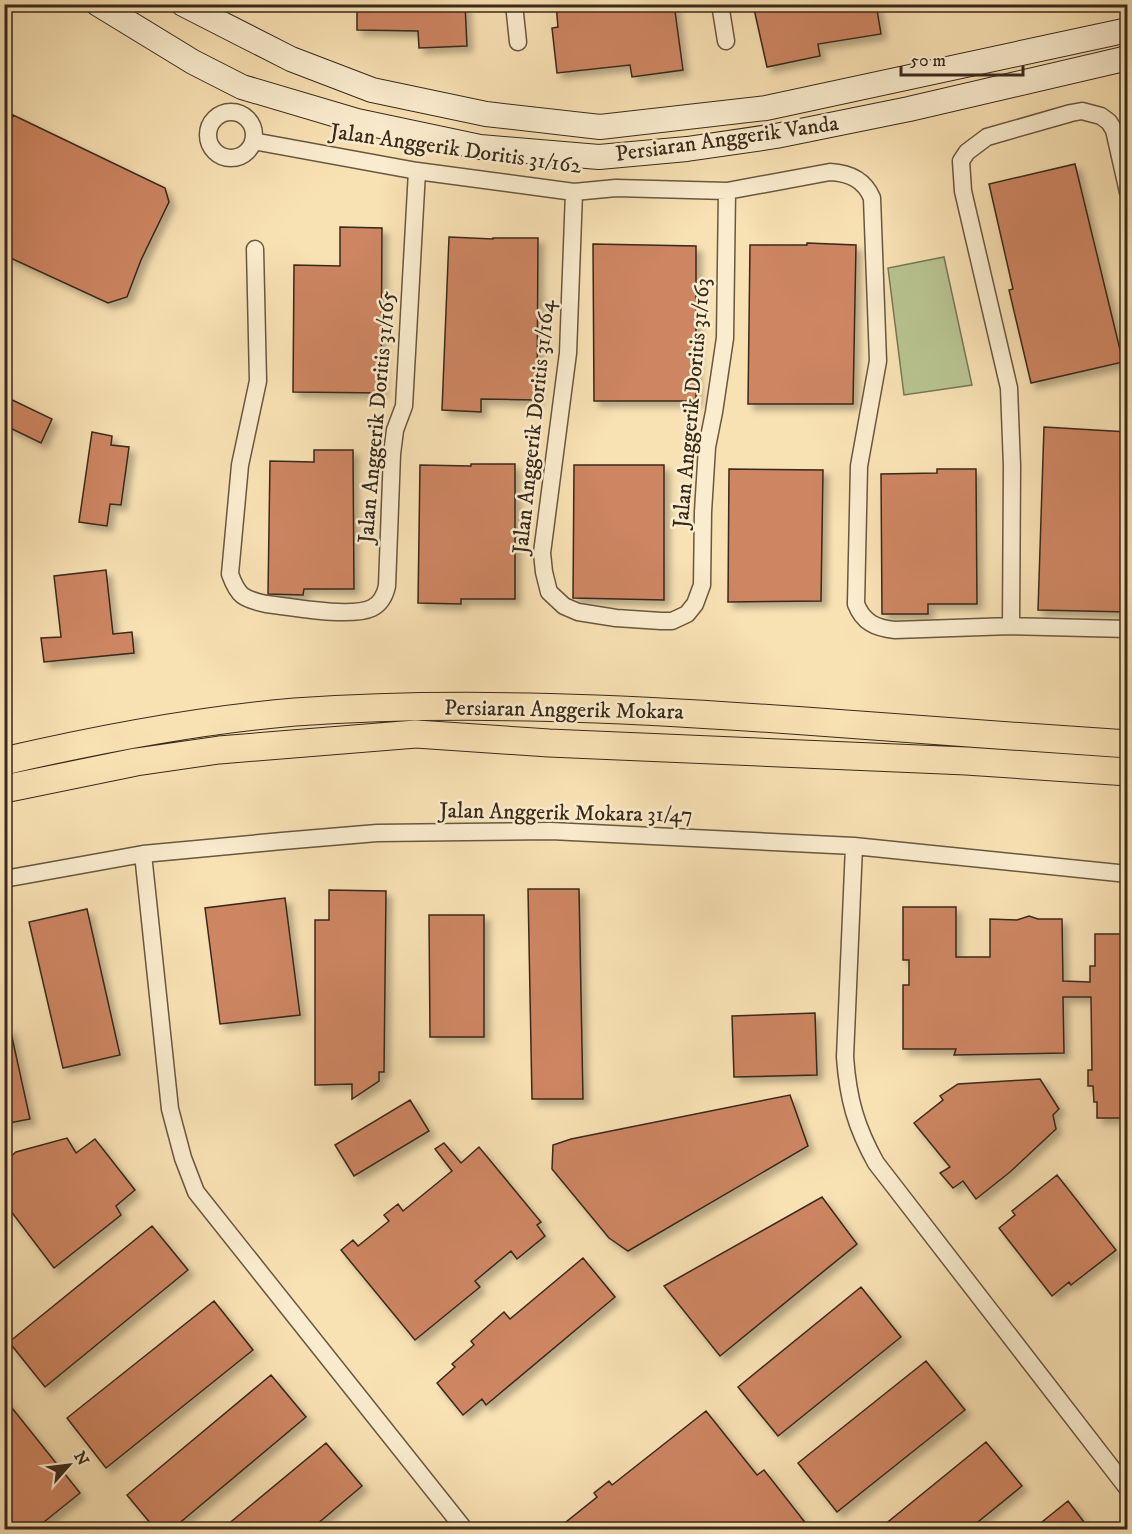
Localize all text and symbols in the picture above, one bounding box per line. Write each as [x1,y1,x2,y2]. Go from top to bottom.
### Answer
scale bar [901,39,1022,77]
text: 50 m [910,50,946,72]
street label: Persiaran Anggerik Vanda [614,110,841,168]
street label: Jalan Anggerik Doritis 31/162 [327,118,584,180]
street label: Jalan Anggerik Doritis 31/163 [667,277,716,531]
street label: Jalan Anggerik Doritis 31/165 [352,289,402,546]
street label: Jalan Anggerik Doritis 31/164 [507,297,561,557]
street label: Persiaran Anggerik Mokara [444,694,685,726]
street label: Jalan Anggerik Mokara 31/47 [437,797,693,829]
north arrow [39,1435,99,1495]
text: N [69,1448,93,1469]

